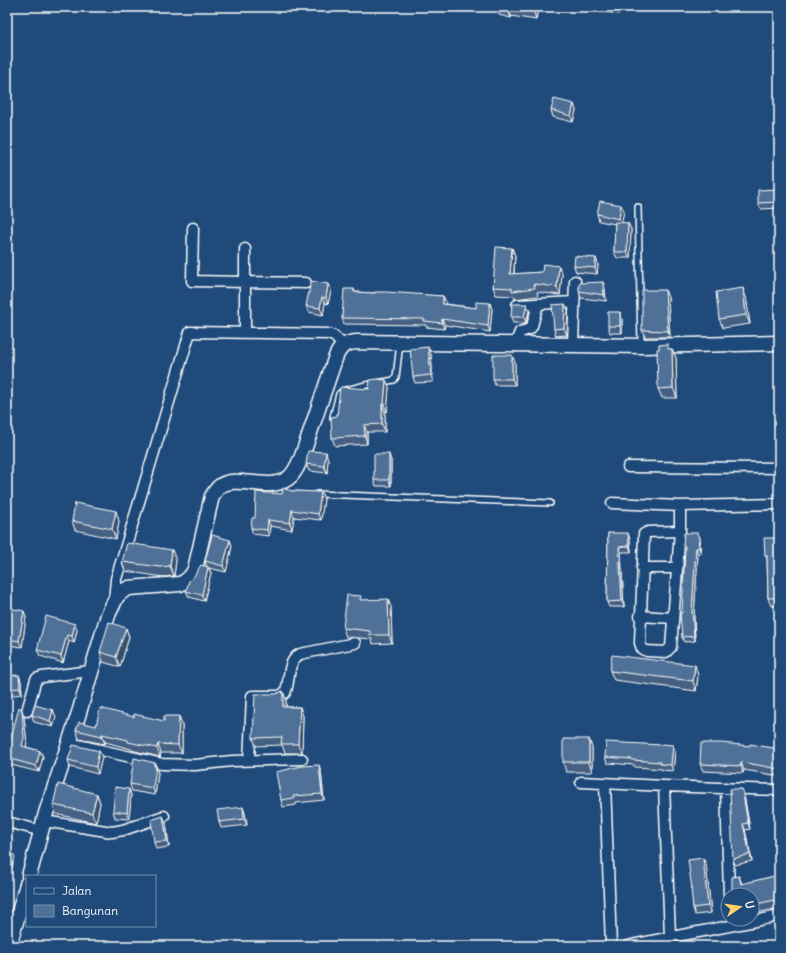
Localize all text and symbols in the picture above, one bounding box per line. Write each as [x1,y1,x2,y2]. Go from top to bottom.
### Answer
legend [26,875,156,927]
text: Jalan [62,883,91,898]
north arrow [720,887,760,927]
text: U [742,900,757,910]
text: Bangunan [62,903,118,918]

